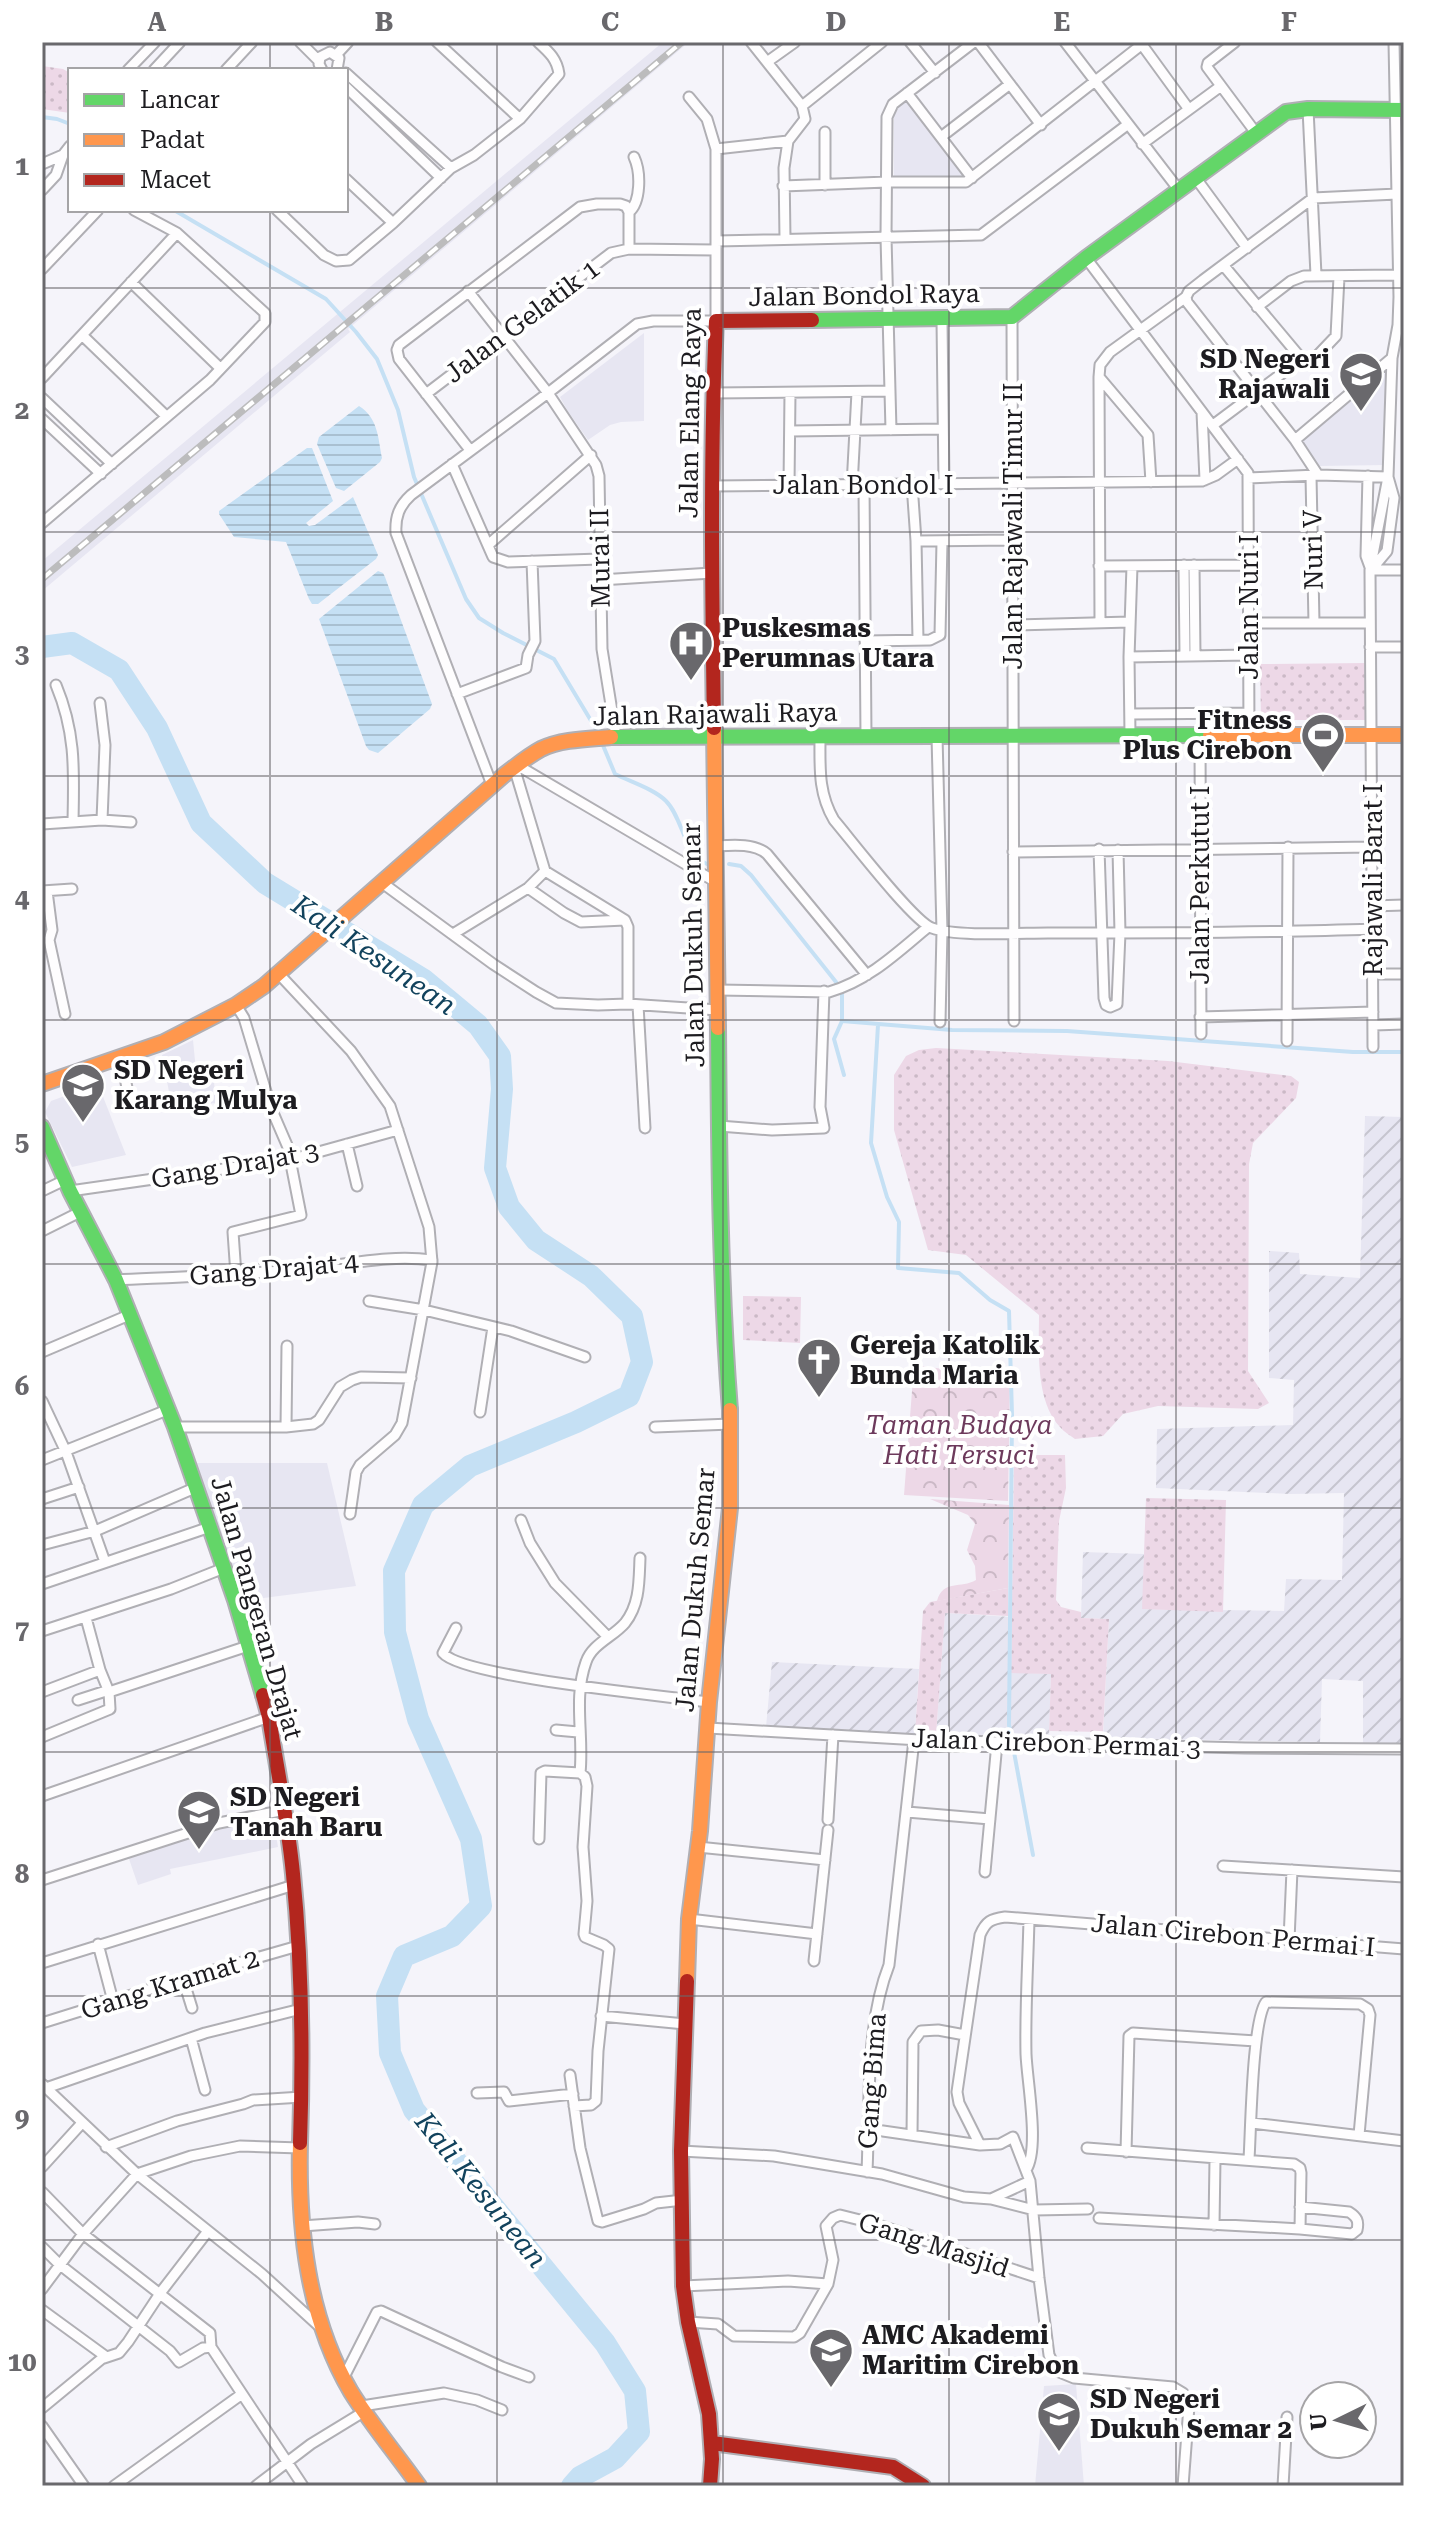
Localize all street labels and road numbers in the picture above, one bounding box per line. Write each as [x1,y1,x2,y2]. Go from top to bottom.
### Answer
street label: Jalan Gelatik 1 [439,253,605,389]
street label: Jalan Bondol Raya [748,278,980,312]
street label: Jalan Elang Raya [673,307,707,519]
street label: Jalan Rajawali Timur II [998,383,1028,669]
street label: Jalan Bondol I [773,470,953,500]
street label: Murai II [584,508,616,608]
street label: Nuri V [1297,509,1329,591]
street label: Jalan Nuri I [1234,534,1264,680]
street label: Jalan Rajawali Raya [592,697,838,731]
street label: Rajawali Barat I [1358,784,1388,976]
street label: Jalan Perkutut I [1185,785,1215,985]
street label: Jalan Dukuh Semar [676,822,710,1068]
street label: Gang Drajat 3 [149,1135,321,1195]
street label: Gang Drajat 4 [188,1247,360,1291]
street label: Jalan Dukuh Semar [669,1466,721,1713]
street label: Jalan Pangeran Drajat [205,1473,309,1743]
street label: Jalan Cirebon Permai 3 [911,1723,1201,1763]
street label: Jalan Cirebon Permai I [1090,1908,1376,1962]
street label: Gang Kramat 2 [77,1943,263,2025]
street label: Gang Bima [852,2012,892,2150]
street label: Gang Masjid [855,2207,1013,2284]

